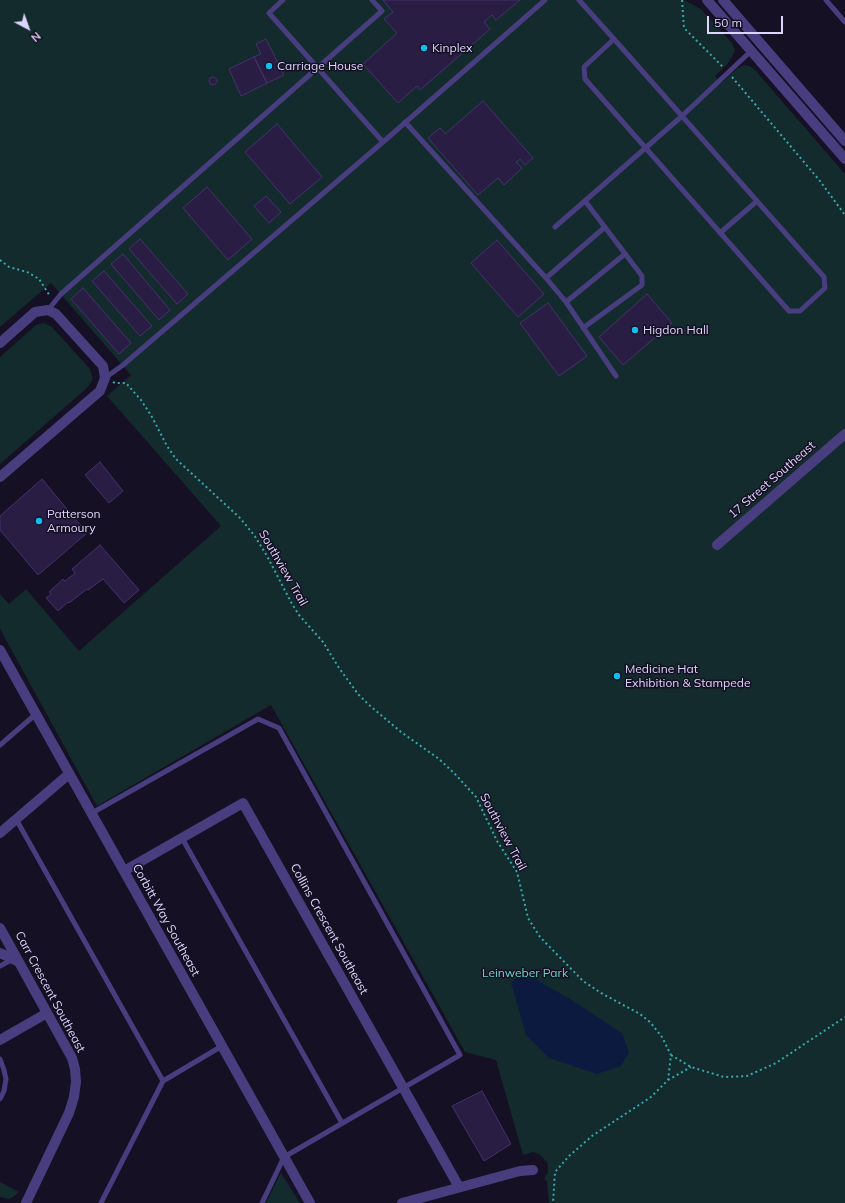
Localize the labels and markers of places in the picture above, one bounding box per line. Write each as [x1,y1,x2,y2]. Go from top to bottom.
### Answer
place label: Kinplex [432,41,472,55]
marker: Kinplex [419,43,429,53]
place label: Carriage House [277,59,363,73]
marker: Carriage House [264,61,274,71]
place label: Higdon Hall [643,323,709,337]
marker: Higdon Hall [630,325,640,335]
place label: Patterson Armoury [47,507,101,535]
marker: Patterson Armoury [34,516,44,526]
place label: Medicine Hat Exhibition & Stampede [625,662,751,690]
marker: Medicine Hat Exhibition & Stampede [612,671,622,681]

